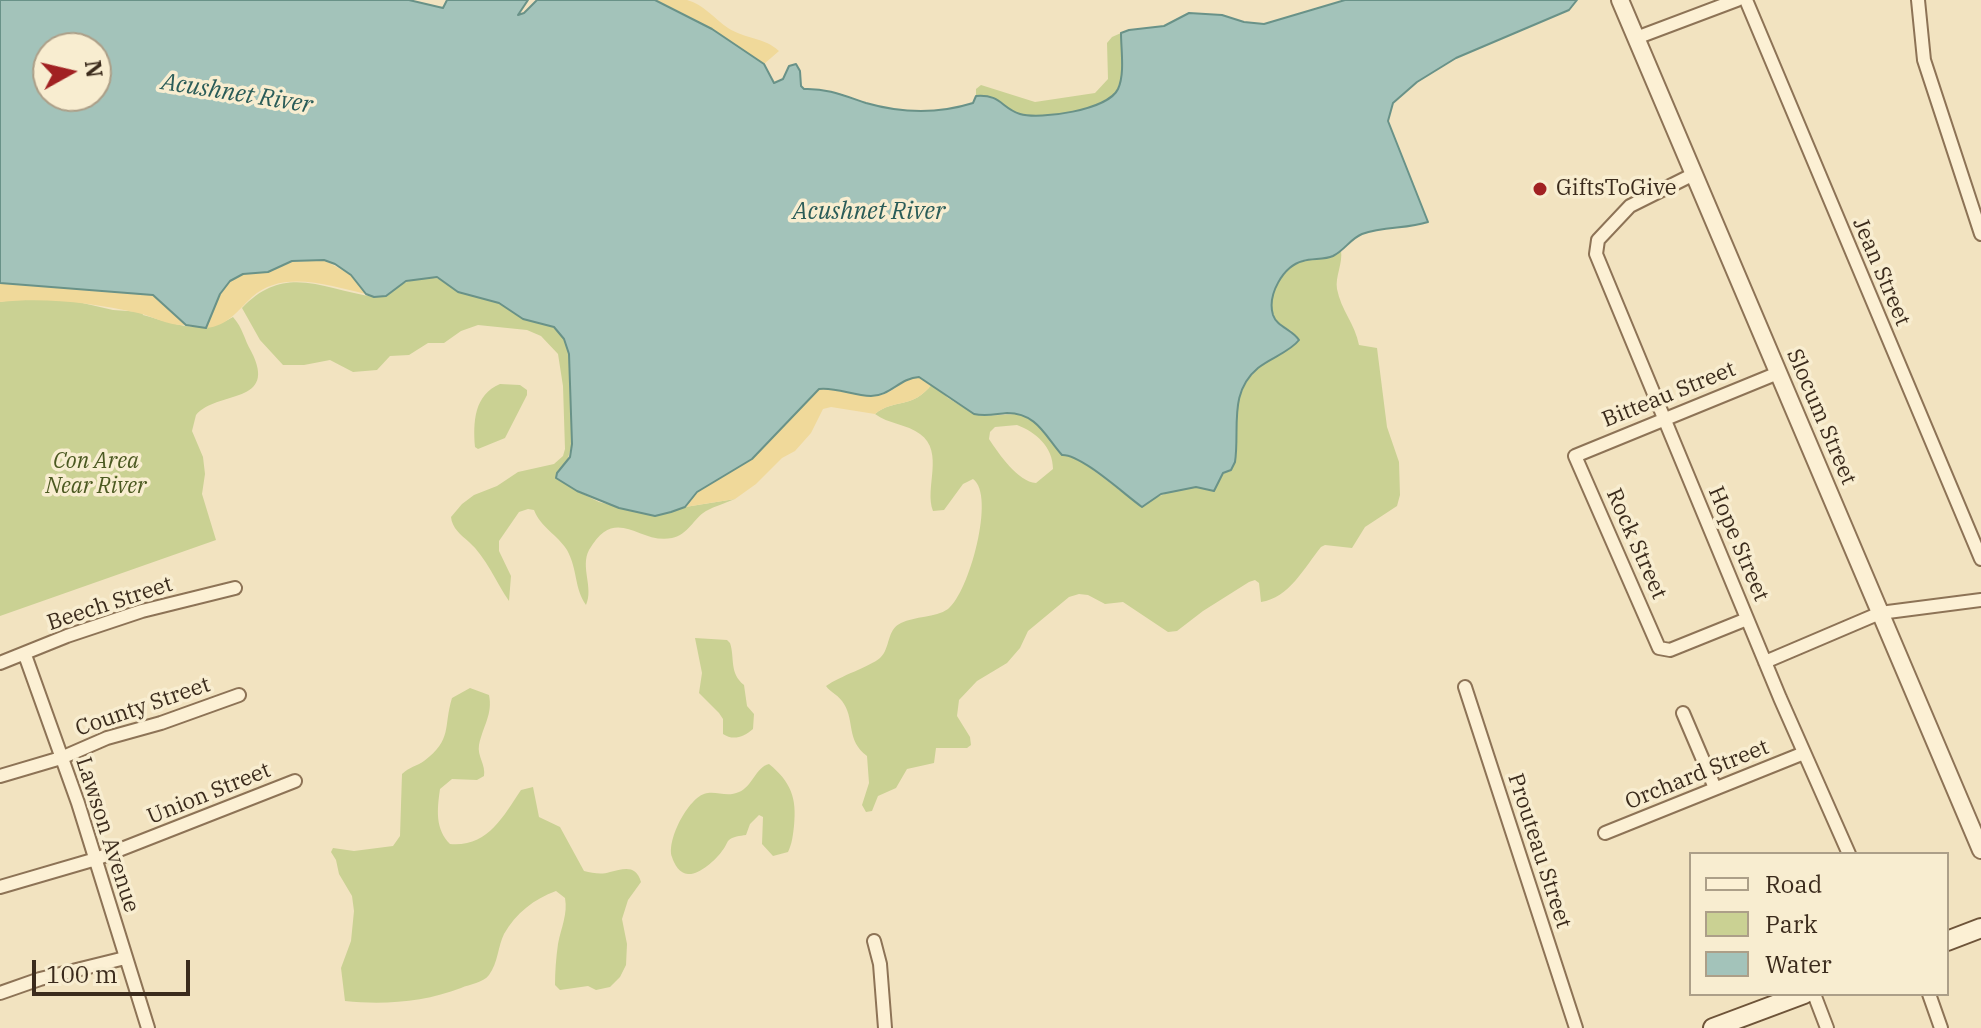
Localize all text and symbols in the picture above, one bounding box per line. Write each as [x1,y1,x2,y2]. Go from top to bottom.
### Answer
north arrow [32,32,112,112]
text: N [79,58,110,80]
water label: Acushnet River [159,68,315,120]
place label: GiftsToGive [1556,176,1676,202]
marker: GiftsToGive [1531,180,1549,198]
water label: Acushnet River [793,198,945,226]
street label: Jean Street [1846,214,1916,330]
street label: Slocum Street [1781,345,1861,489]
street label: Bitteau Street [1598,356,1740,434]
park label: Con Area Near River [45,449,147,500]
street label: Hope Street [1702,483,1774,605]
street label: Rock Street [1600,485,1672,603]
street label: Beech Street [44,571,176,637]
street label: County Street [72,672,214,742]
street label: Orchard Street [1621,734,1773,816]
street label: Lawson Avenue [69,754,145,916]
street label: Union Street [144,757,274,831]
street label: Prouteau Street [1501,770,1577,932]
legend [1689,852,1949,996]
text: Road [1765,868,1822,900]
text: Park [1765,908,1817,940]
scale bar [36,944,194,994]
text: Water [1765,948,1832,980]
text: 100 m [46,958,118,990]

